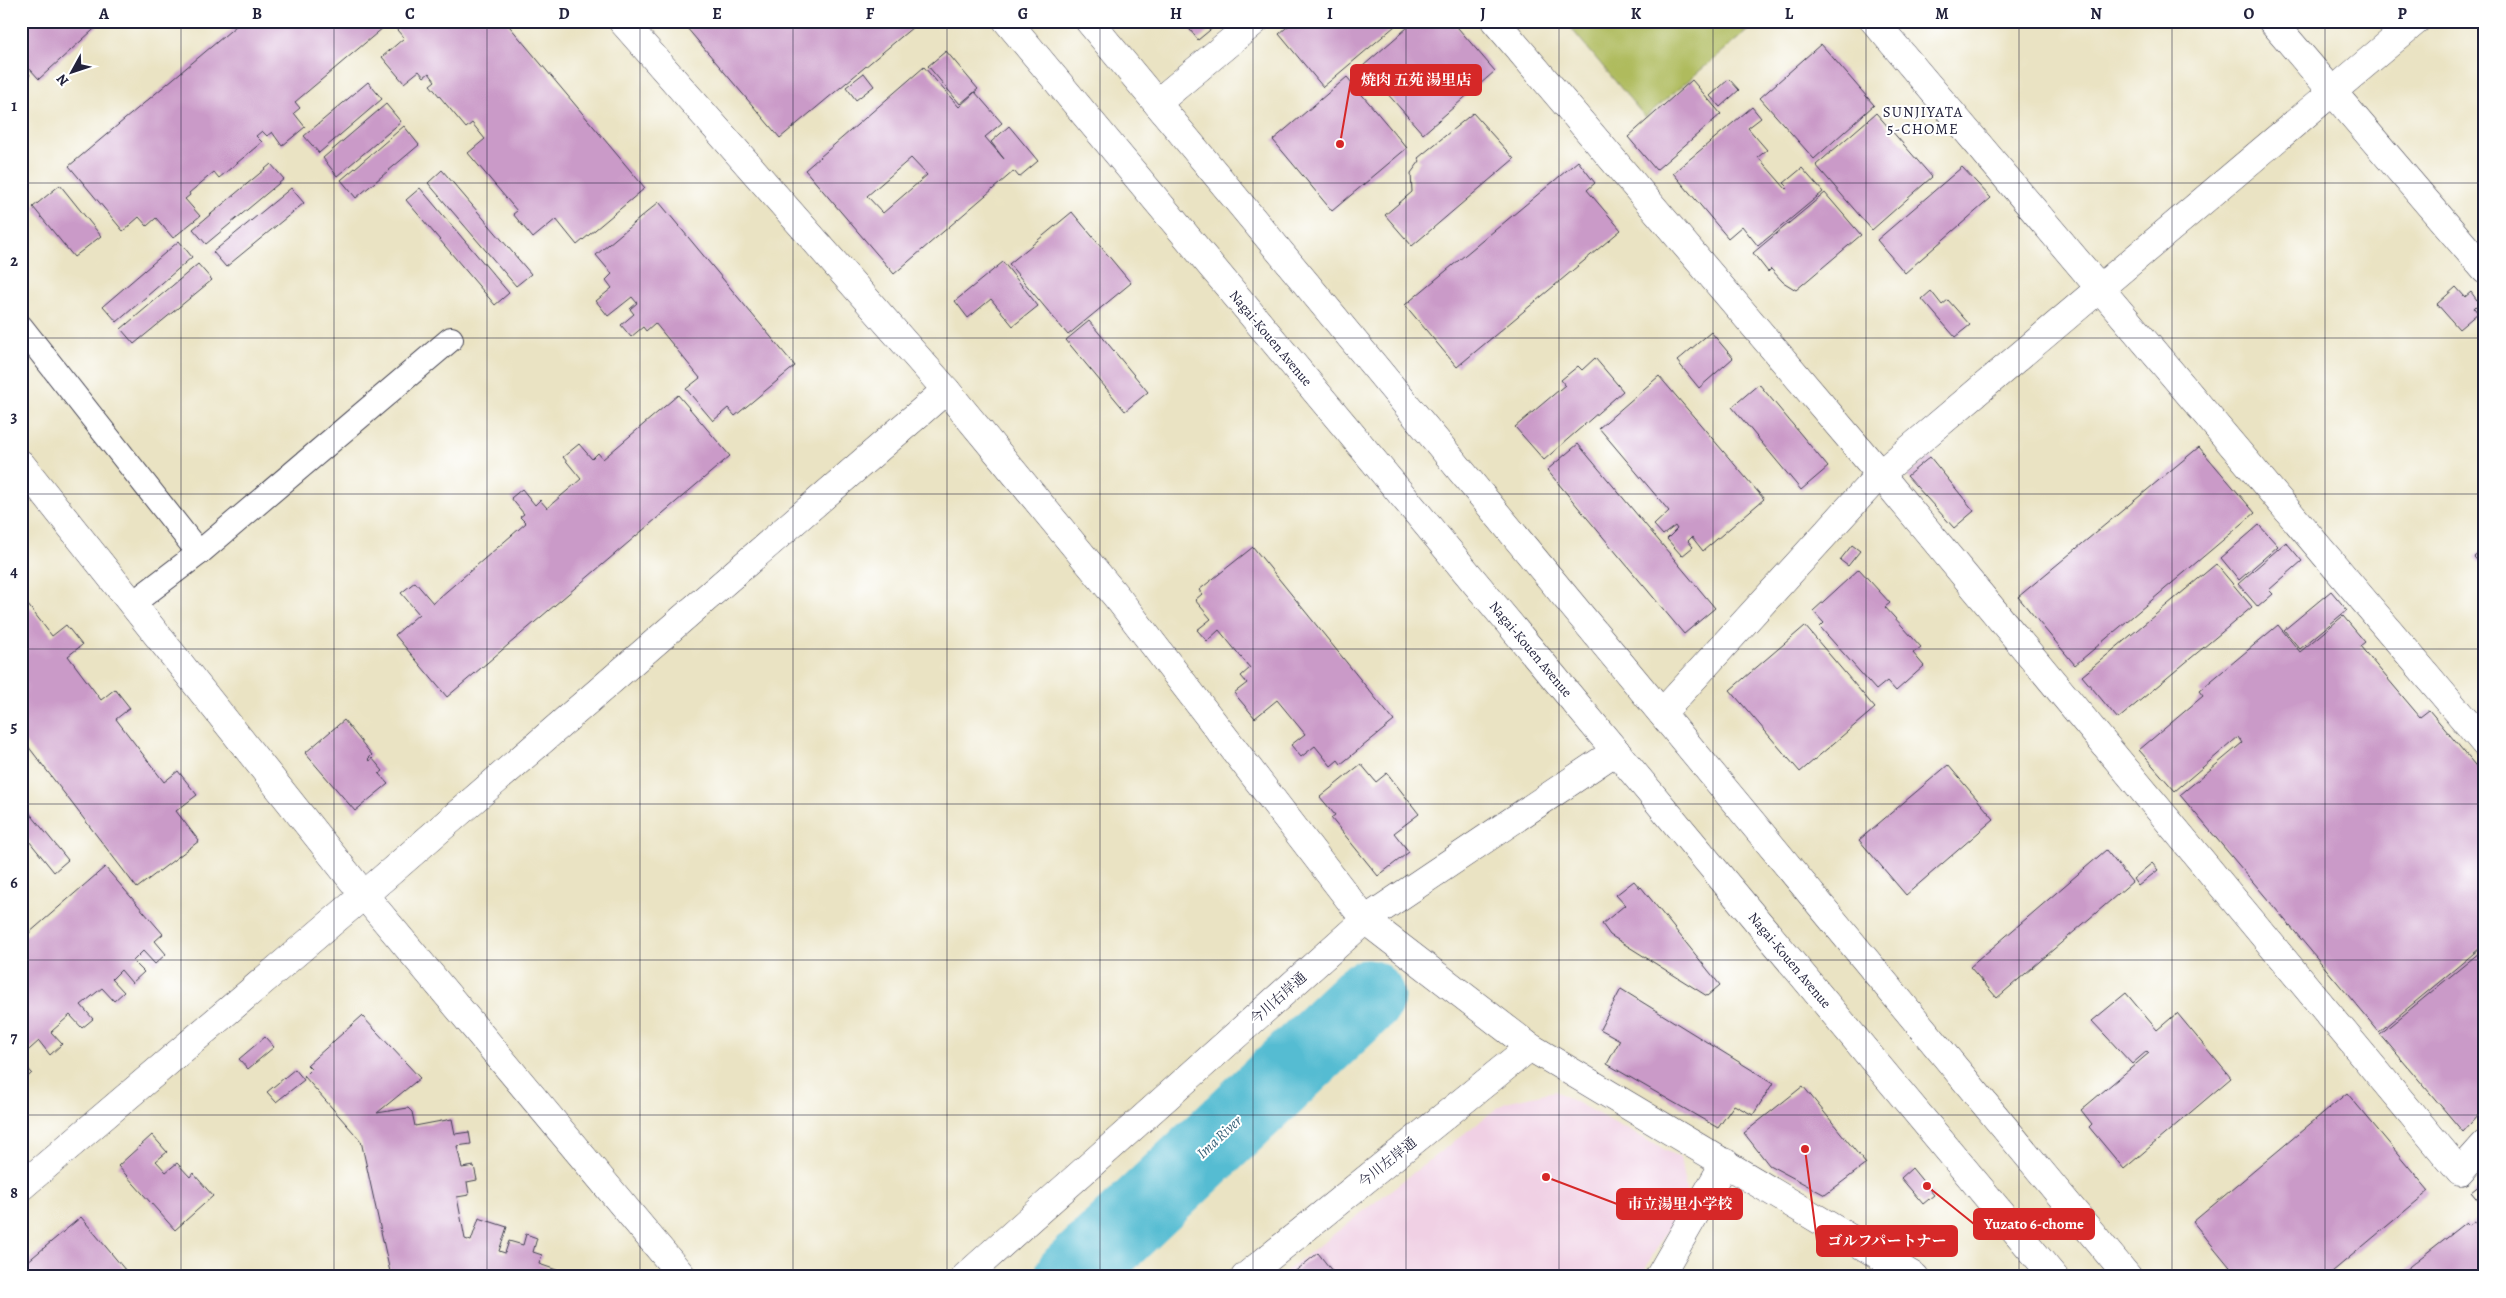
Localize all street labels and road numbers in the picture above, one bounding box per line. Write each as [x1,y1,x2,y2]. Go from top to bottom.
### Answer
street label: Nagai-Kouen Avenue [1225,286,1316,390]
street label: Nagai-Kouen Avenue [1485,597,1576,701]
street label: Nagai-Kouen Avenue [1744,908,1835,1012]
street label: 今川右岸通 [1246,968,1311,1029]
street label: 今川左岸通 [1354,1133,1420,1192]

